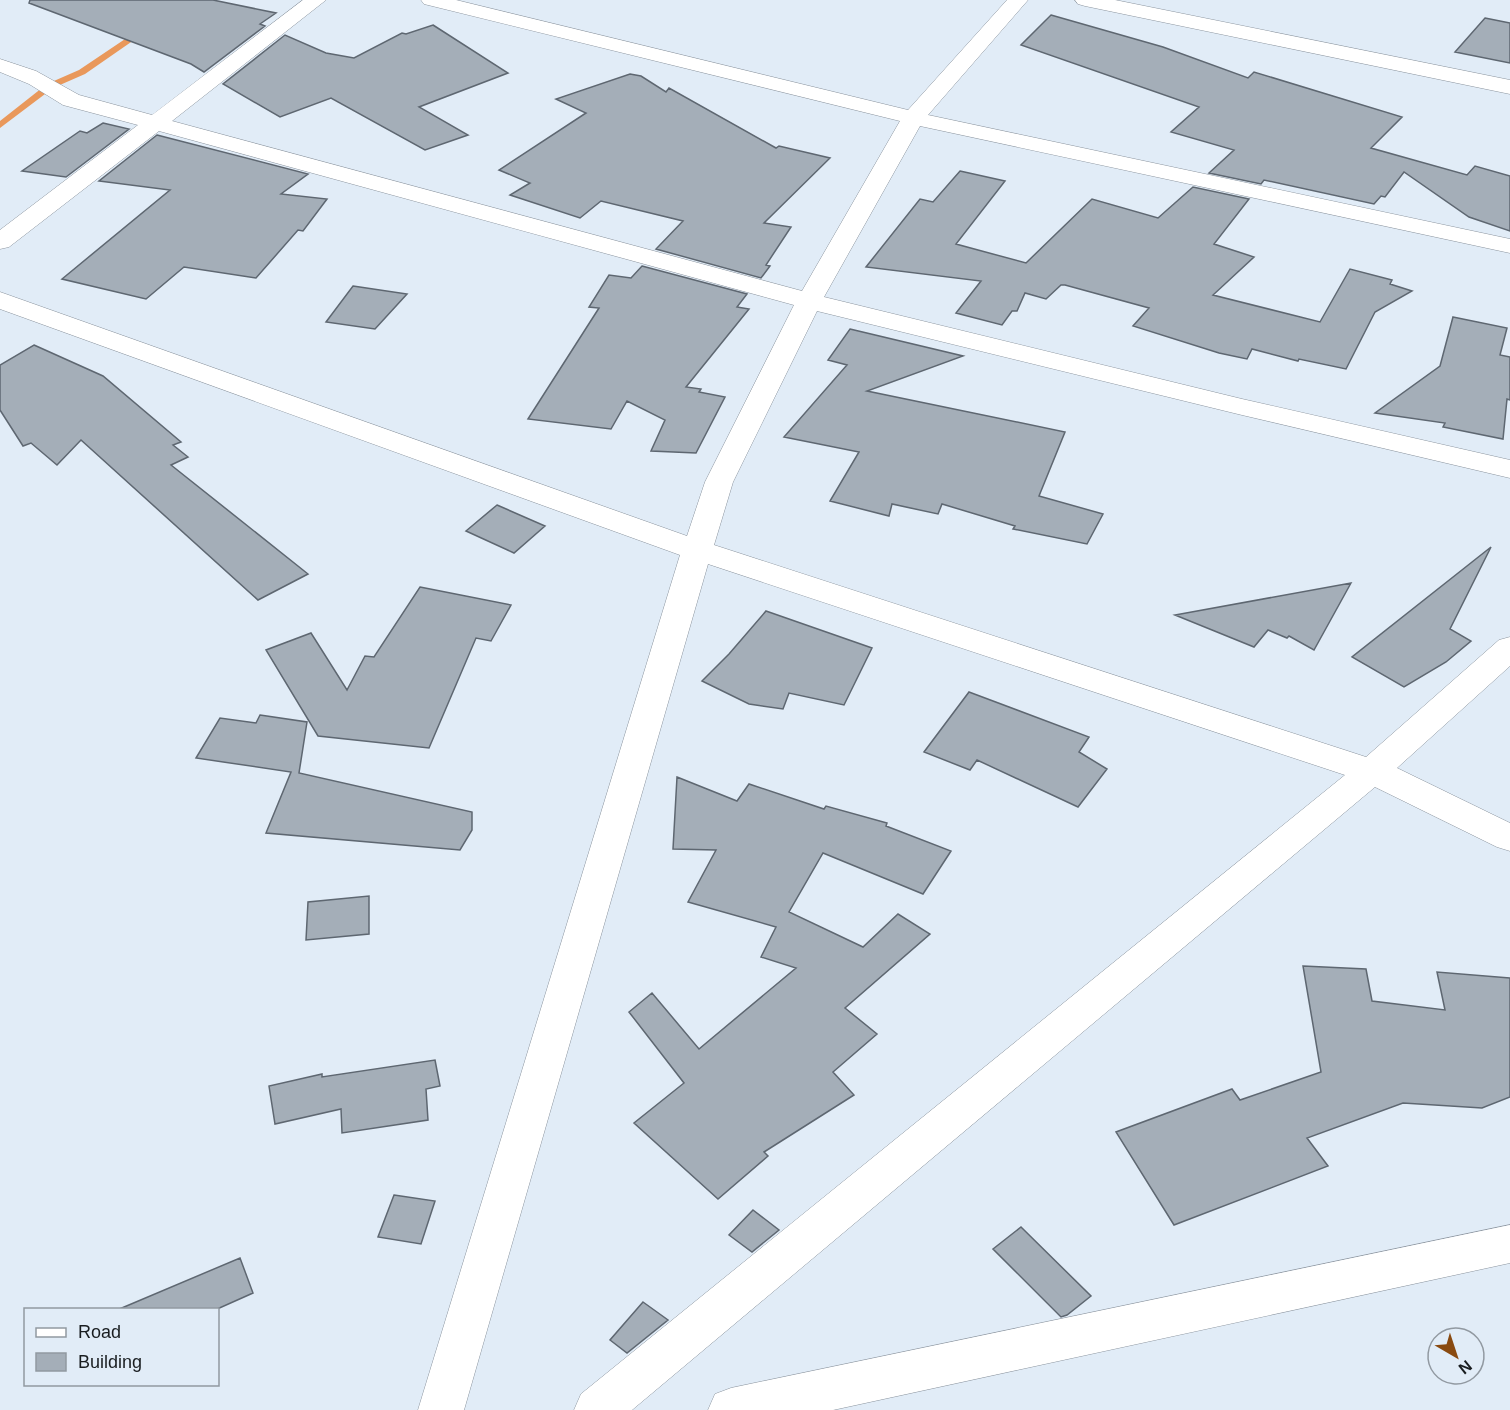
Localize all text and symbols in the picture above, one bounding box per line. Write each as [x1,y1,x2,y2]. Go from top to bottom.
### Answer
legend [24,1308,219,1386]
text: Road [78,1322,121,1342]
north arrow [1426,1326,1486,1386]
text: Building [78,1352,142,1372]
text: N [1455,1357,1475,1378]

